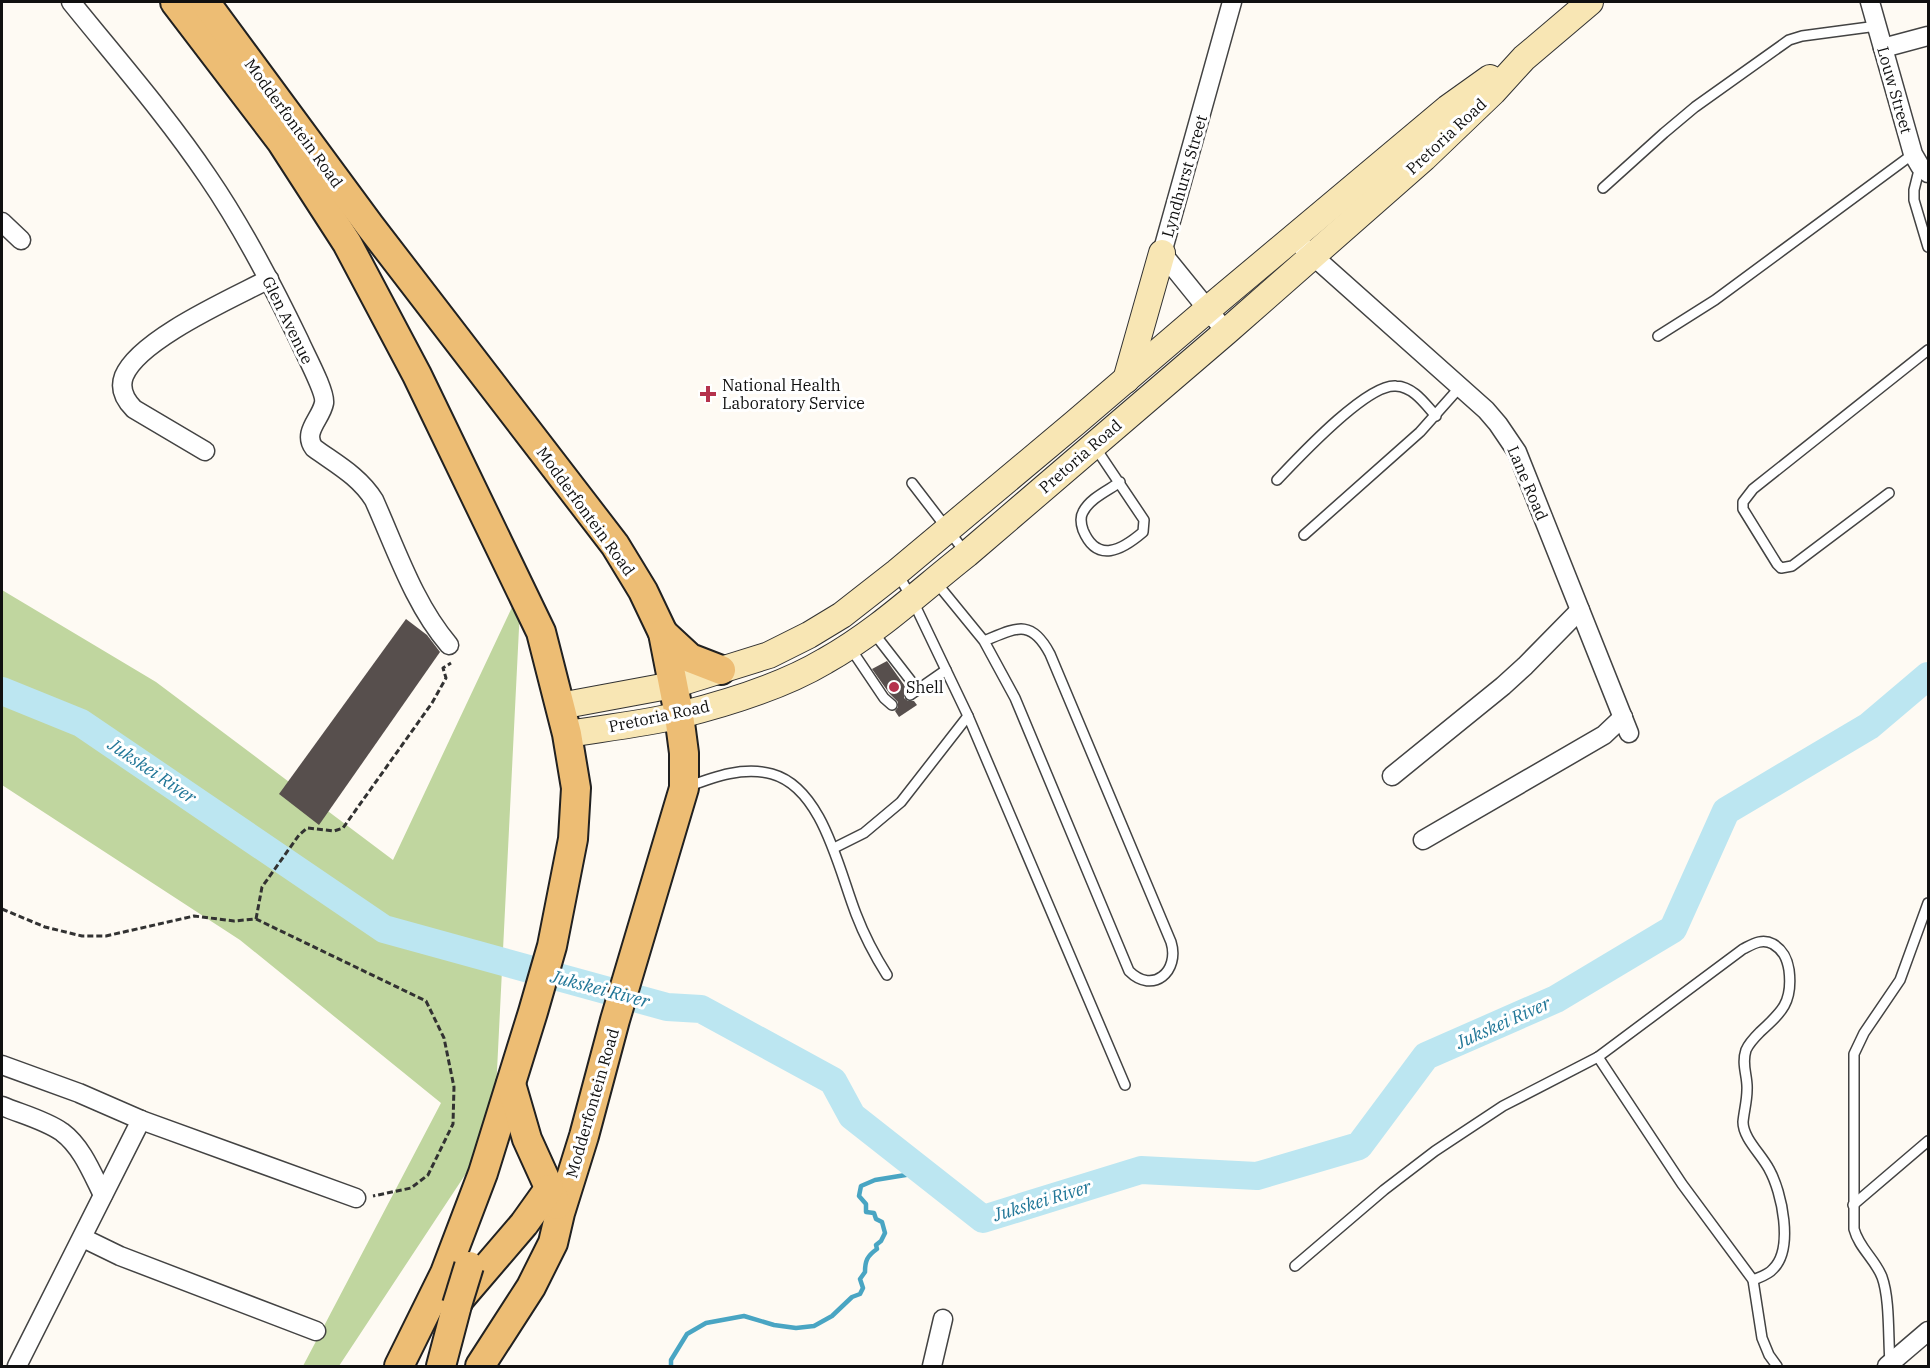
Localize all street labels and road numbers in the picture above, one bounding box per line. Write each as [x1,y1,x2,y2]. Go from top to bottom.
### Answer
street label: Louw Street [1873,44,1917,136]
street label: Modderfontein Road [241,55,348,192]
street label: Pretoria Road [1402,93,1491,178]
street label: Lyndhurst Street [1157,112,1211,240]
street label: Glen Avenue [258,273,318,367]
street label: Pretoria Road [1035,415,1126,497]
street label: Modderfontein Road [533,443,640,580]
street label: Lane Road [1503,443,1553,523]
street label: Pretoria Road [607,695,712,736]
street label: Modderfontein Road [561,1026,623,1180]

